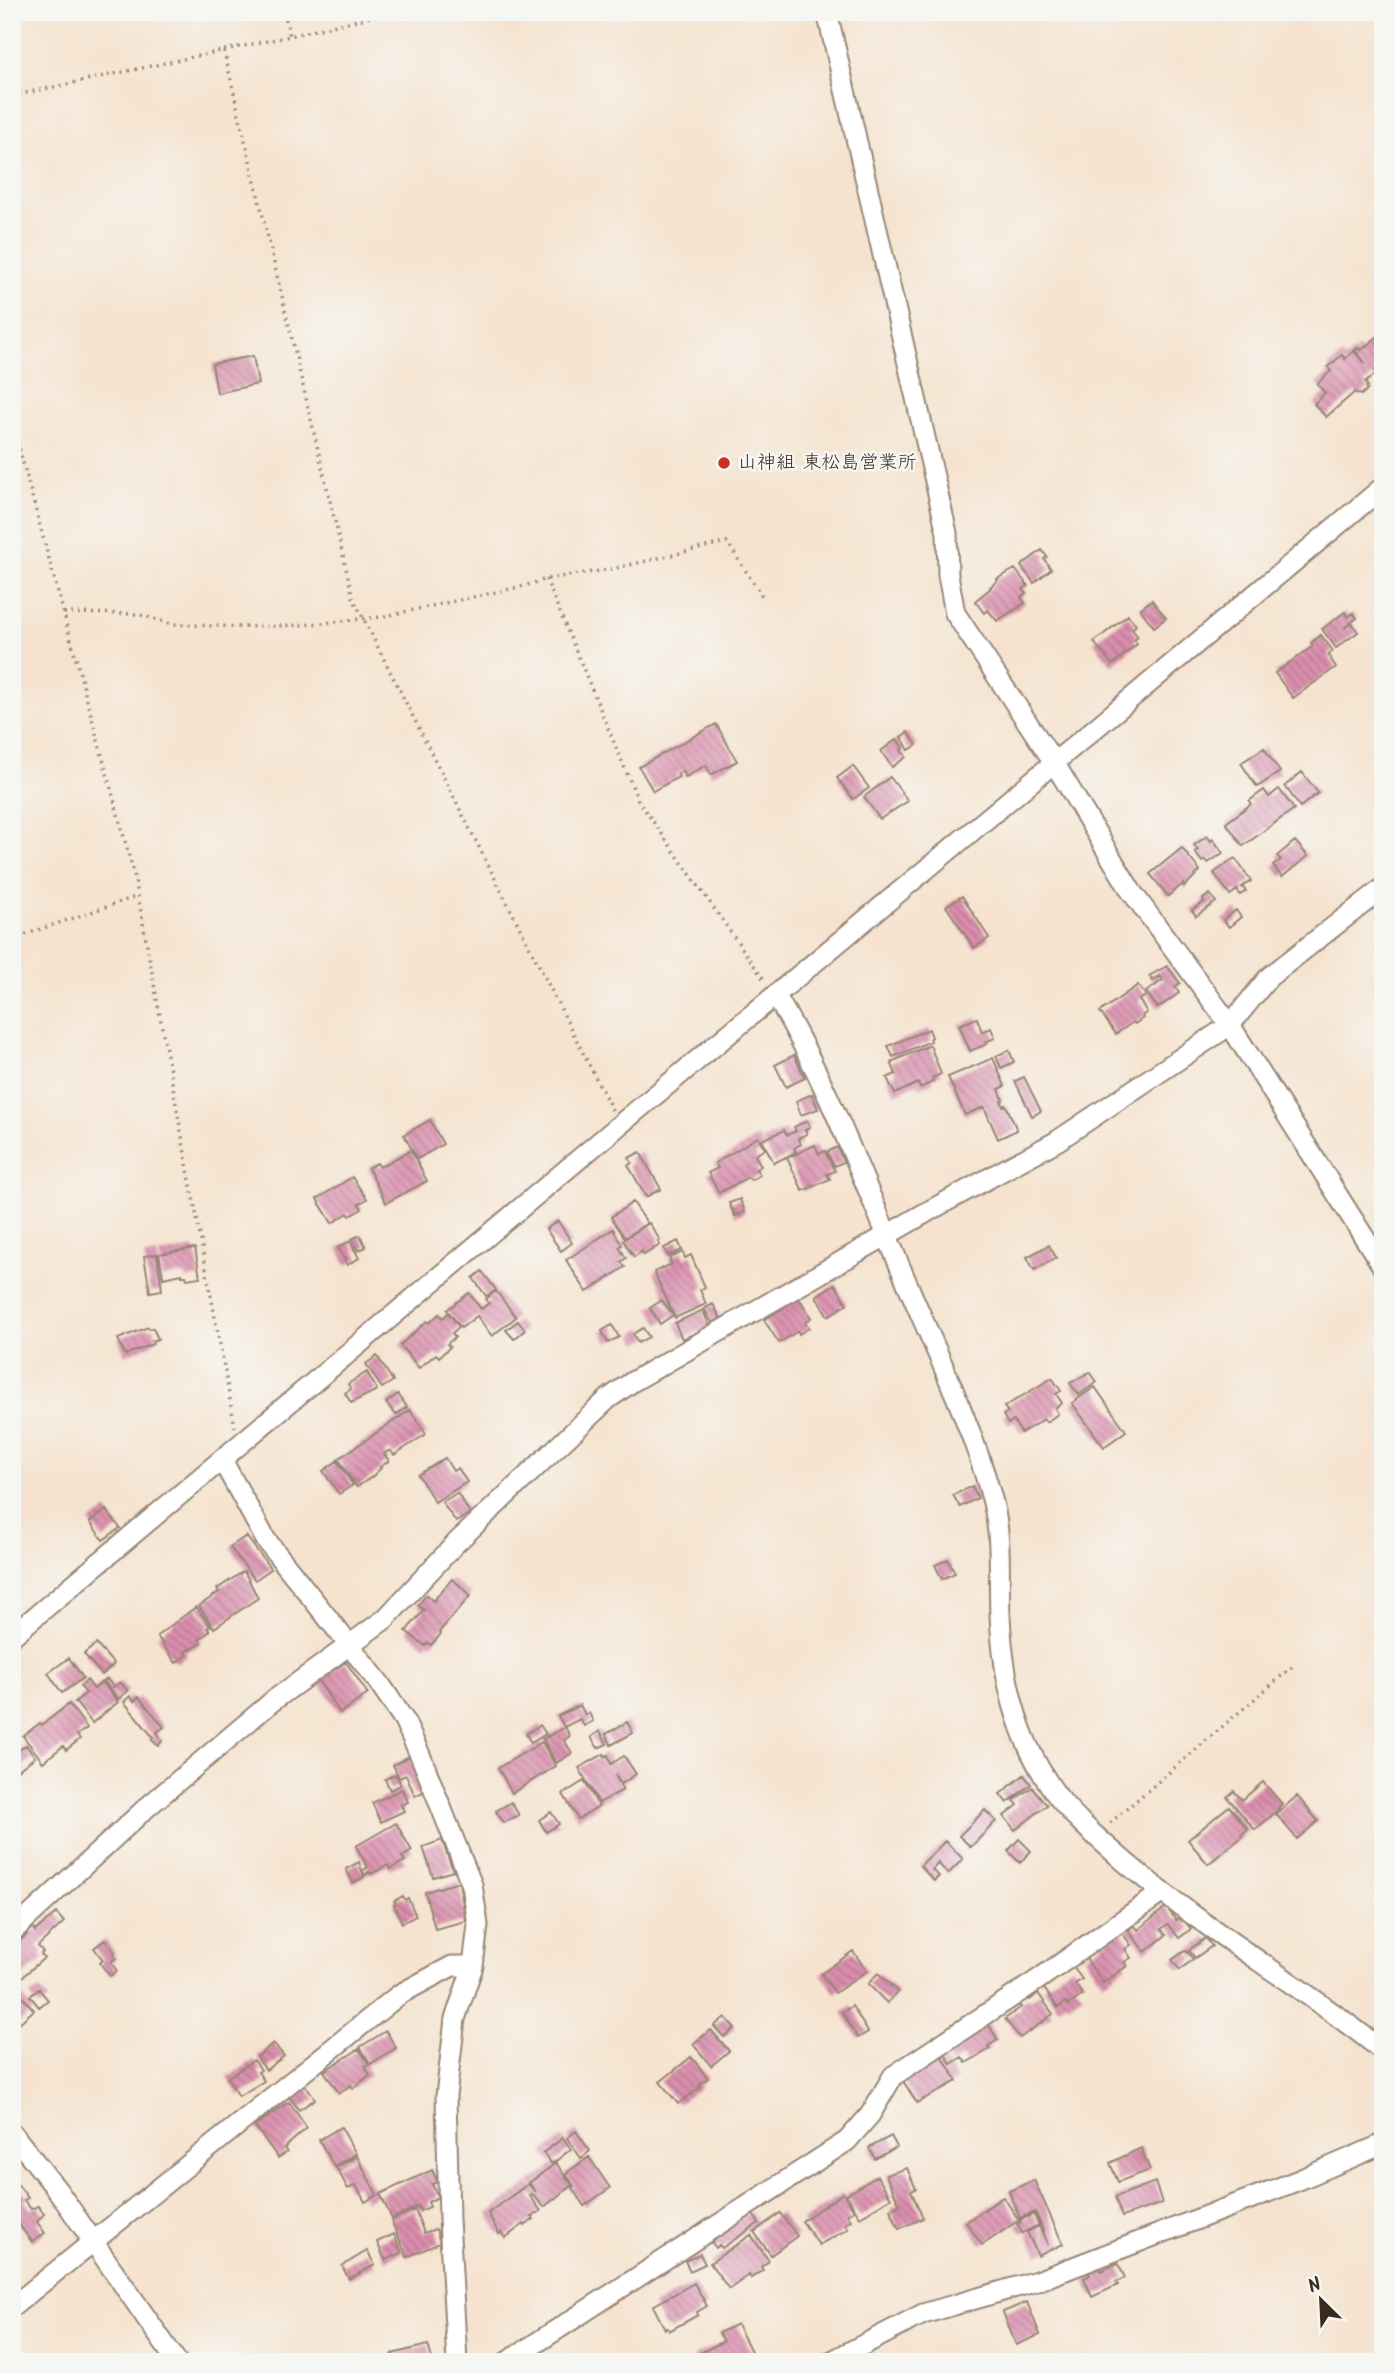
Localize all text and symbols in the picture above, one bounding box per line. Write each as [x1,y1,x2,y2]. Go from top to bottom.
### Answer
place label: 山神組 東松島営業所 [738,448,917,478]
marker: 山神組 東松島営業所 [716,455,732,471]
north arrow [1286,2266,1356,2336]
text: N [1303,2270,1326,2302]

